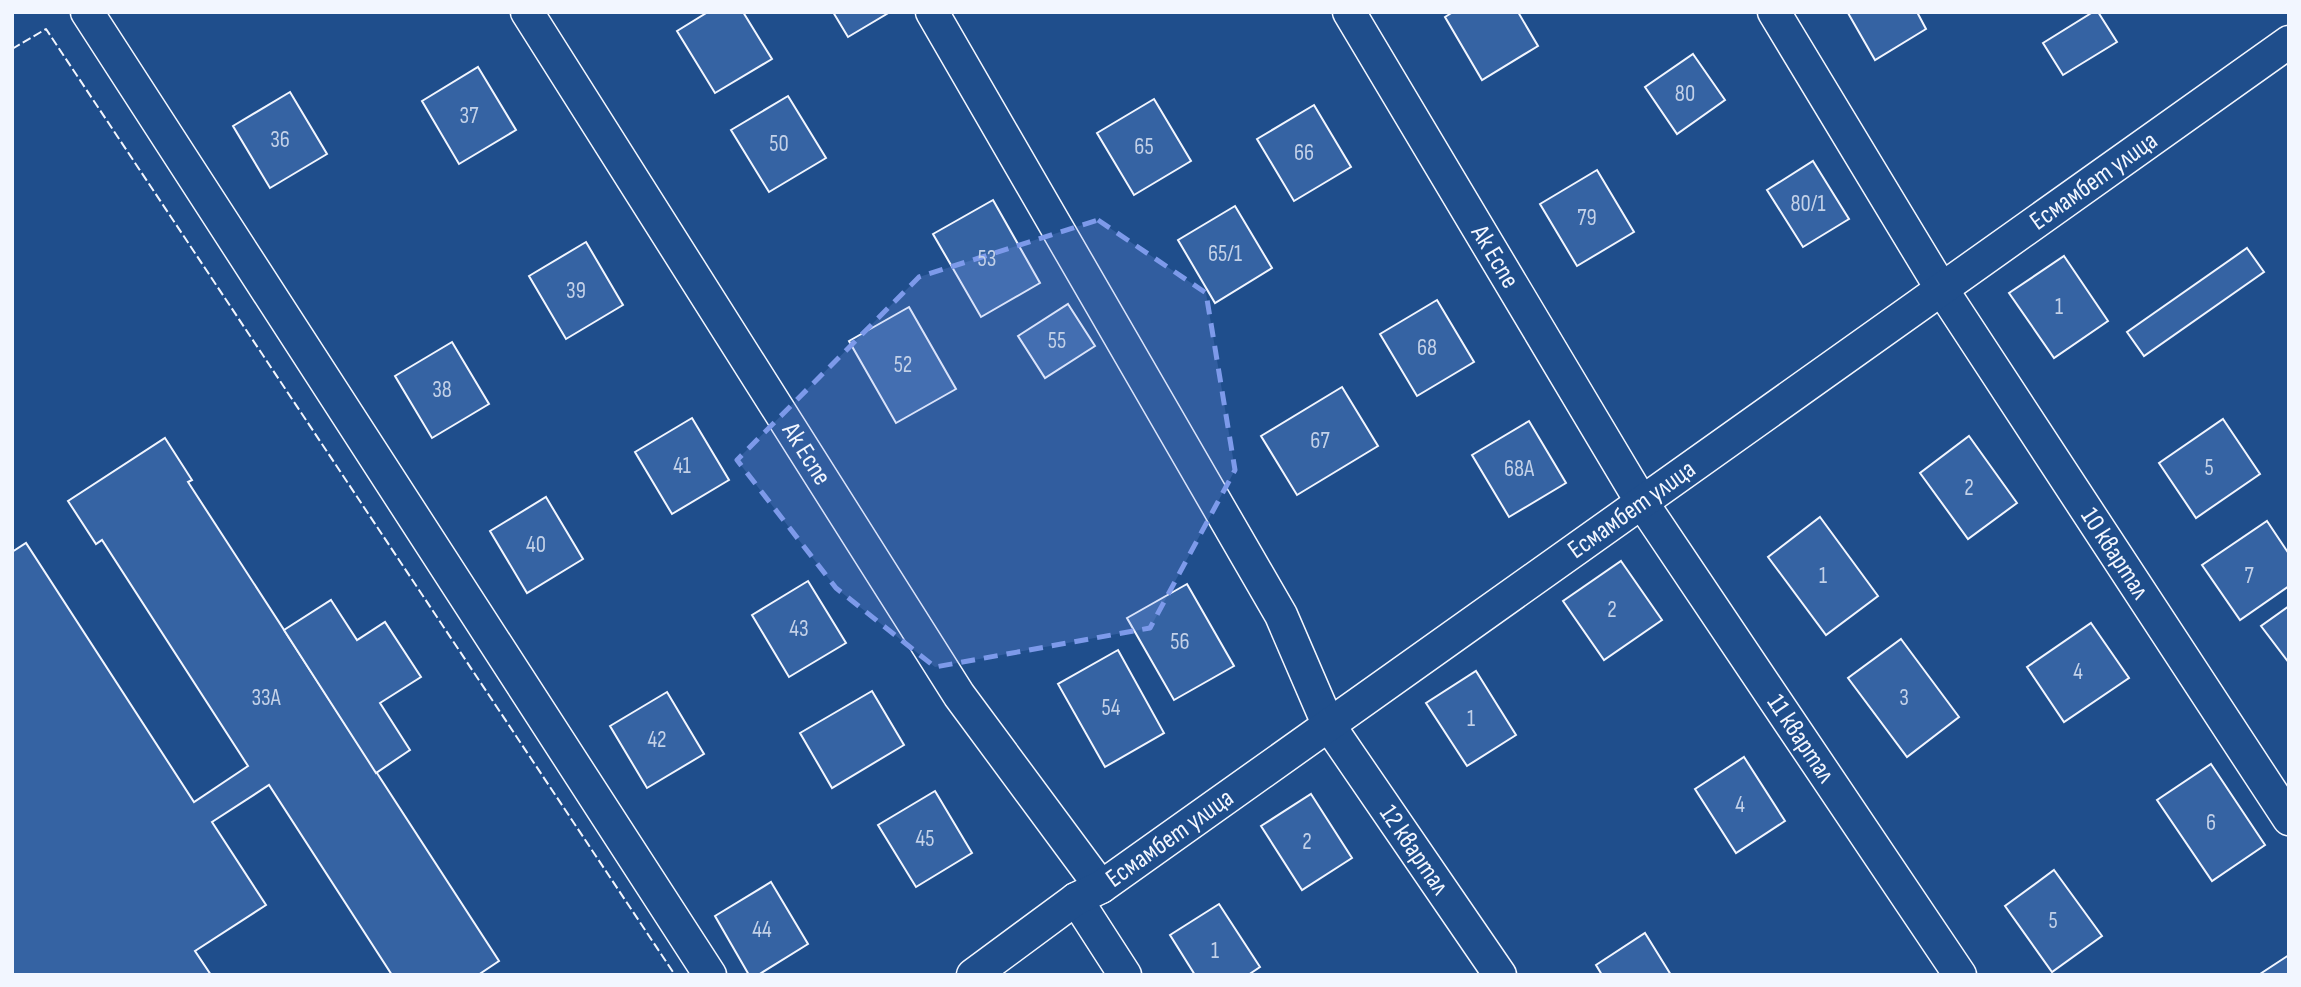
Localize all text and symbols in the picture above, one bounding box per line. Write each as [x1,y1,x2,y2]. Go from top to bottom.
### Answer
house number: 80 [1675,80,1695,108]
house number: 37 [460,102,478,130]
street label: Есмамбет улица [2024,125,2164,237]
house number: 36 [270,126,290,154]
house number: 50 [769,130,789,158]
house number: 65 [1134,133,1154,161]
house number: 66 [1294,139,1314,167]
house number: 80/1 [1790,190,1826,218]
house number: 79 [1577,204,1597,232]
street label: Ак Еспе [1464,219,1526,294]
house number: 65/1 [1208,240,1242,268]
house number: 53 [978,245,996,273]
house number: 39 [566,277,586,305]
house number: 1 [2055,293,2063,321]
house number: 55 [1048,327,1066,355]
house number: 68 [1417,334,1437,362]
house number: 52 [894,351,912,379]
house number: 38 [432,376,452,404]
street label: Ак Еспе [775,416,838,491]
house number: 67 [1310,427,1330,455]
house number: 41 [673,452,691,480]
street label: Есмамбет улица [1562,454,1702,565]
house number: 5 [2204,454,2214,482]
house number: 68А [1504,455,1534,483]
house number: 2 [1964,474,1974,502]
street label: 10 квартал [2074,502,2156,605]
house number: 40 [526,531,546,559]
house number: 1 [1819,562,1827,590]
house number: 7 [2244,562,2254,590]
house number: 2 [1607,596,1617,624]
house number: 43 [789,615,809,643]
house number: 56 [1170,628,1190,656]
house number: 4 [2073,658,2083,686]
house number: 33А [251,684,281,712]
house number: 3 [1899,684,1909,712]
street label: 11 квартал [1760,689,1842,789]
house number: 54 [1102,694,1121,722]
house number: 1 [1467,705,1475,733]
house number: 42 [647,726,667,754]
street label: Есмамбет улица [1100,782,1239,894]
house number: 4 [1735,791,1745,819]
street label: 12 квартал [1373,799,1456,901]
house number: 6 [2206,809,2216,837]
house number: 45 [916,825,934,853]
house number: 2 [1302,828,1312,856]
house number: 5 [2048,907,2058,935]
house number: 44 [752,916,772,944]
house number: 1 [1211,937,1219,965]

